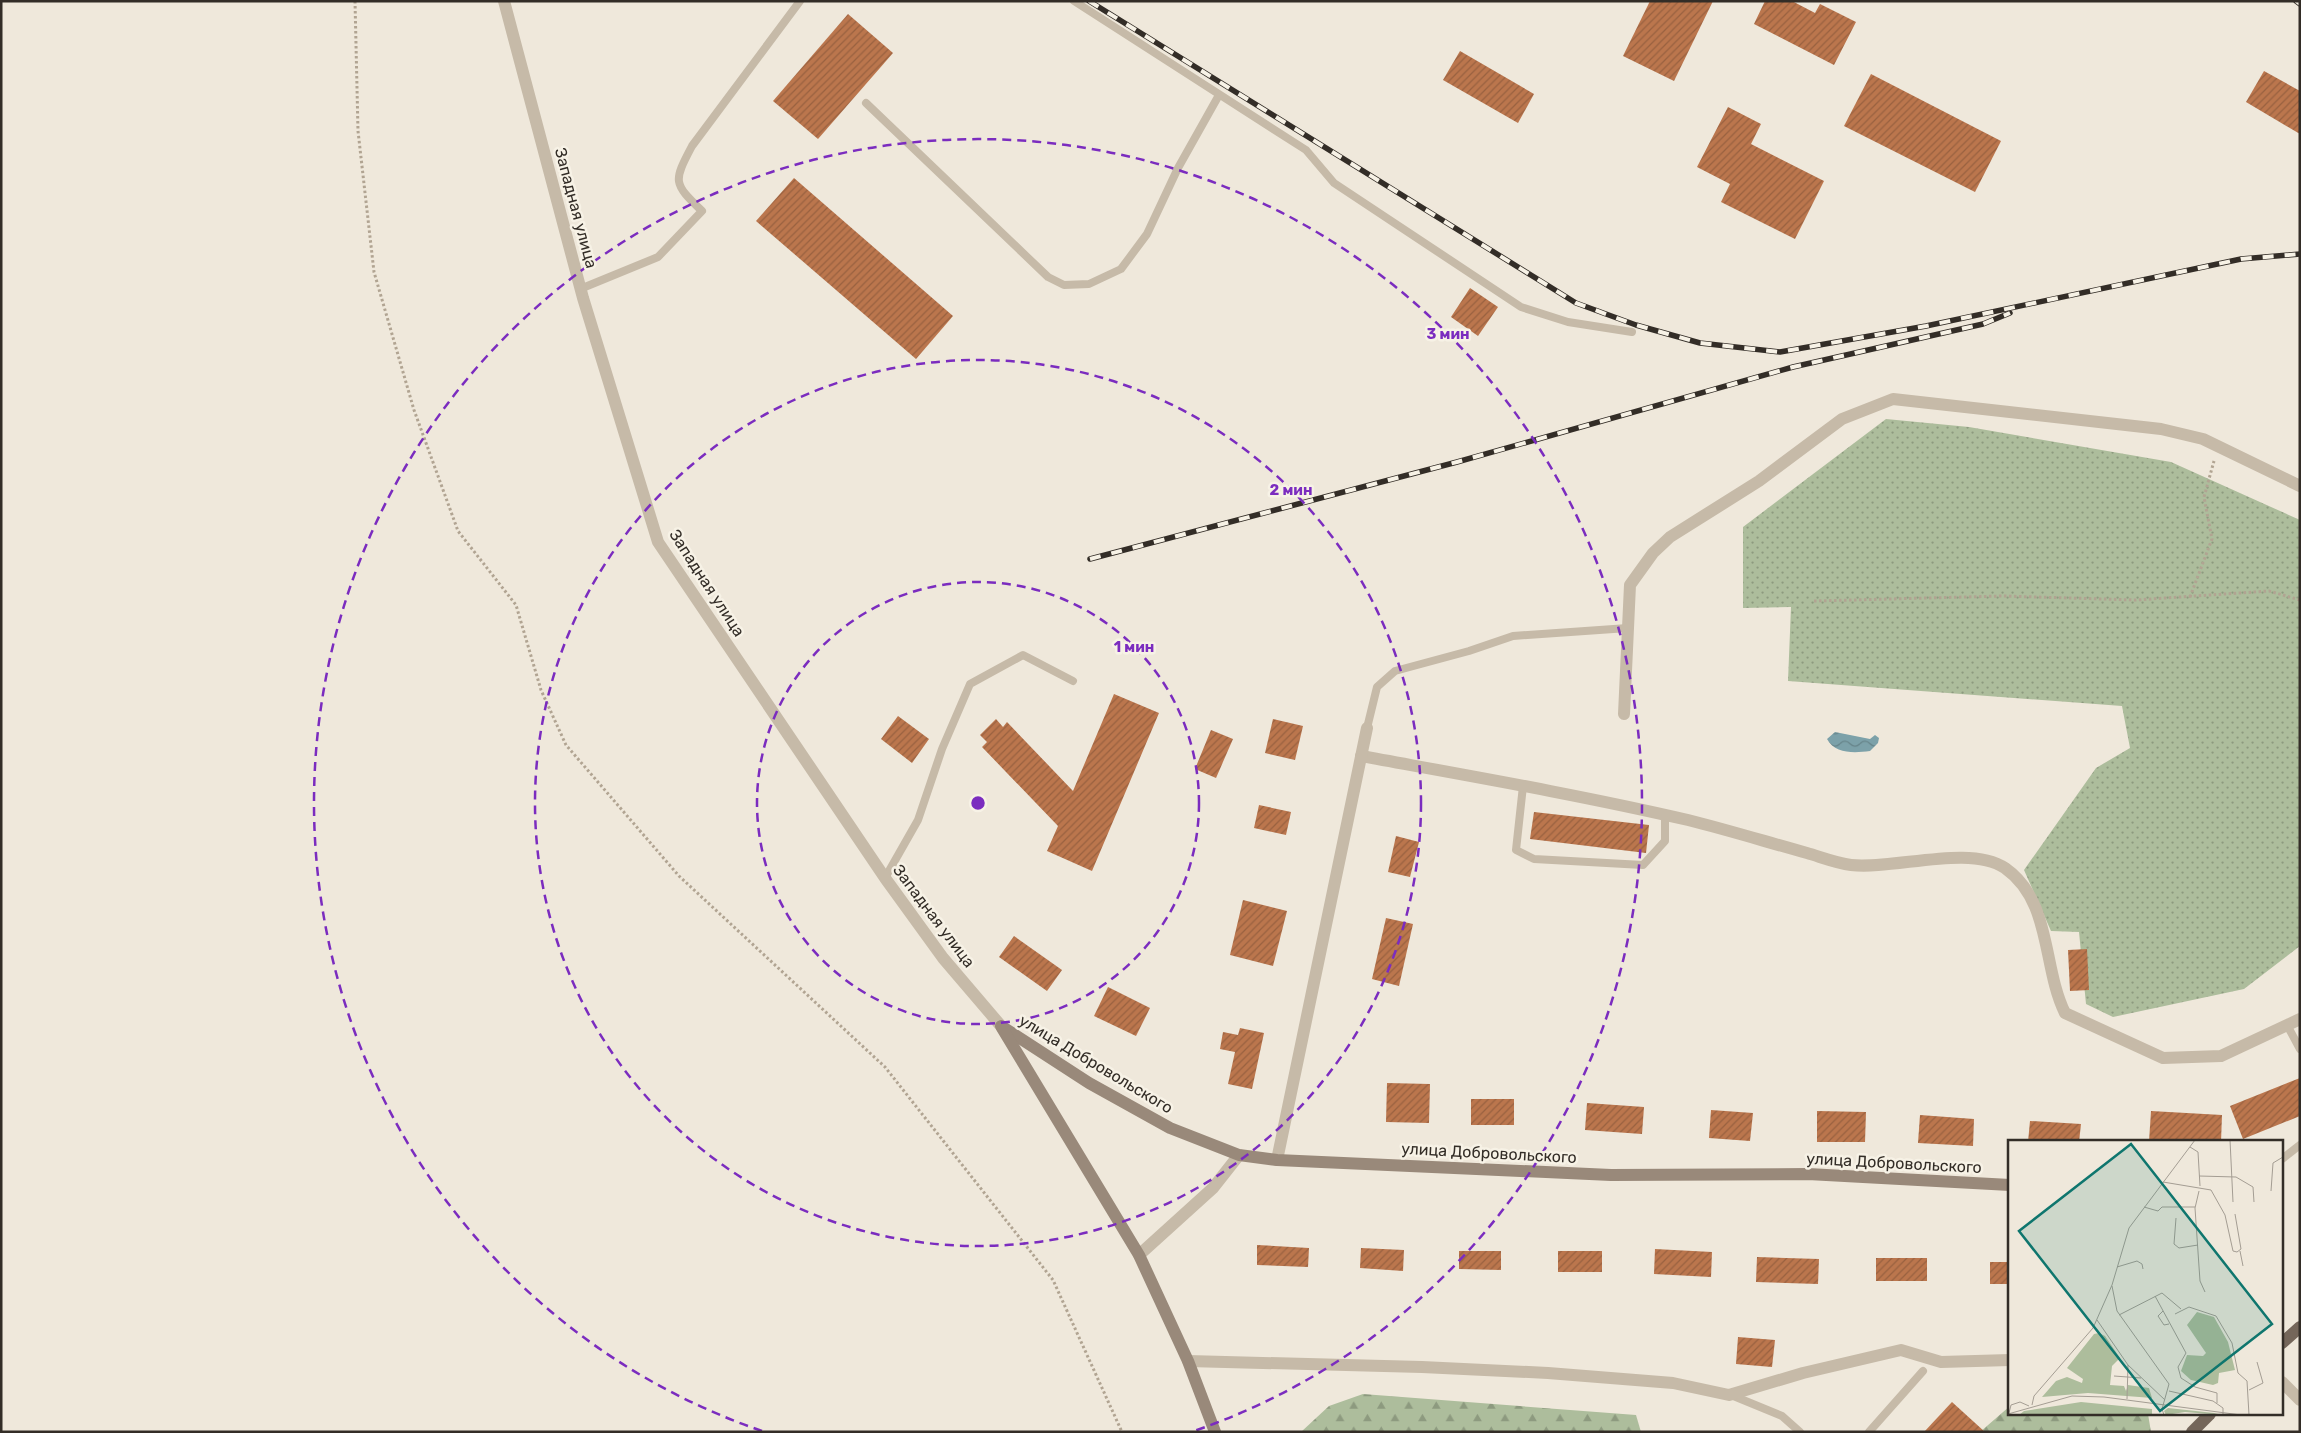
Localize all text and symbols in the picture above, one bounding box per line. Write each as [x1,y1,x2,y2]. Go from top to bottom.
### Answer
street label: Западная улица [551,146,601,270]
text: 3 мин [1426,325,1470,343]
text: 2 мин [1270,481,1312,499]
street label: Западная улица [665,526,749,640]
text: 1 мин [1114,638,1154,656]
centre of rings [969,794,987,812]
street label: Западная улица [889,861,979,971]
street label: улица Добровольского [1016,1011,1176,1117]
street label: улица Добровольского [1401,1139,1577,1167]
inset map [2008,1140,2284,1416]
street label: улица Добровольского [1806,1149,1982,1177]

